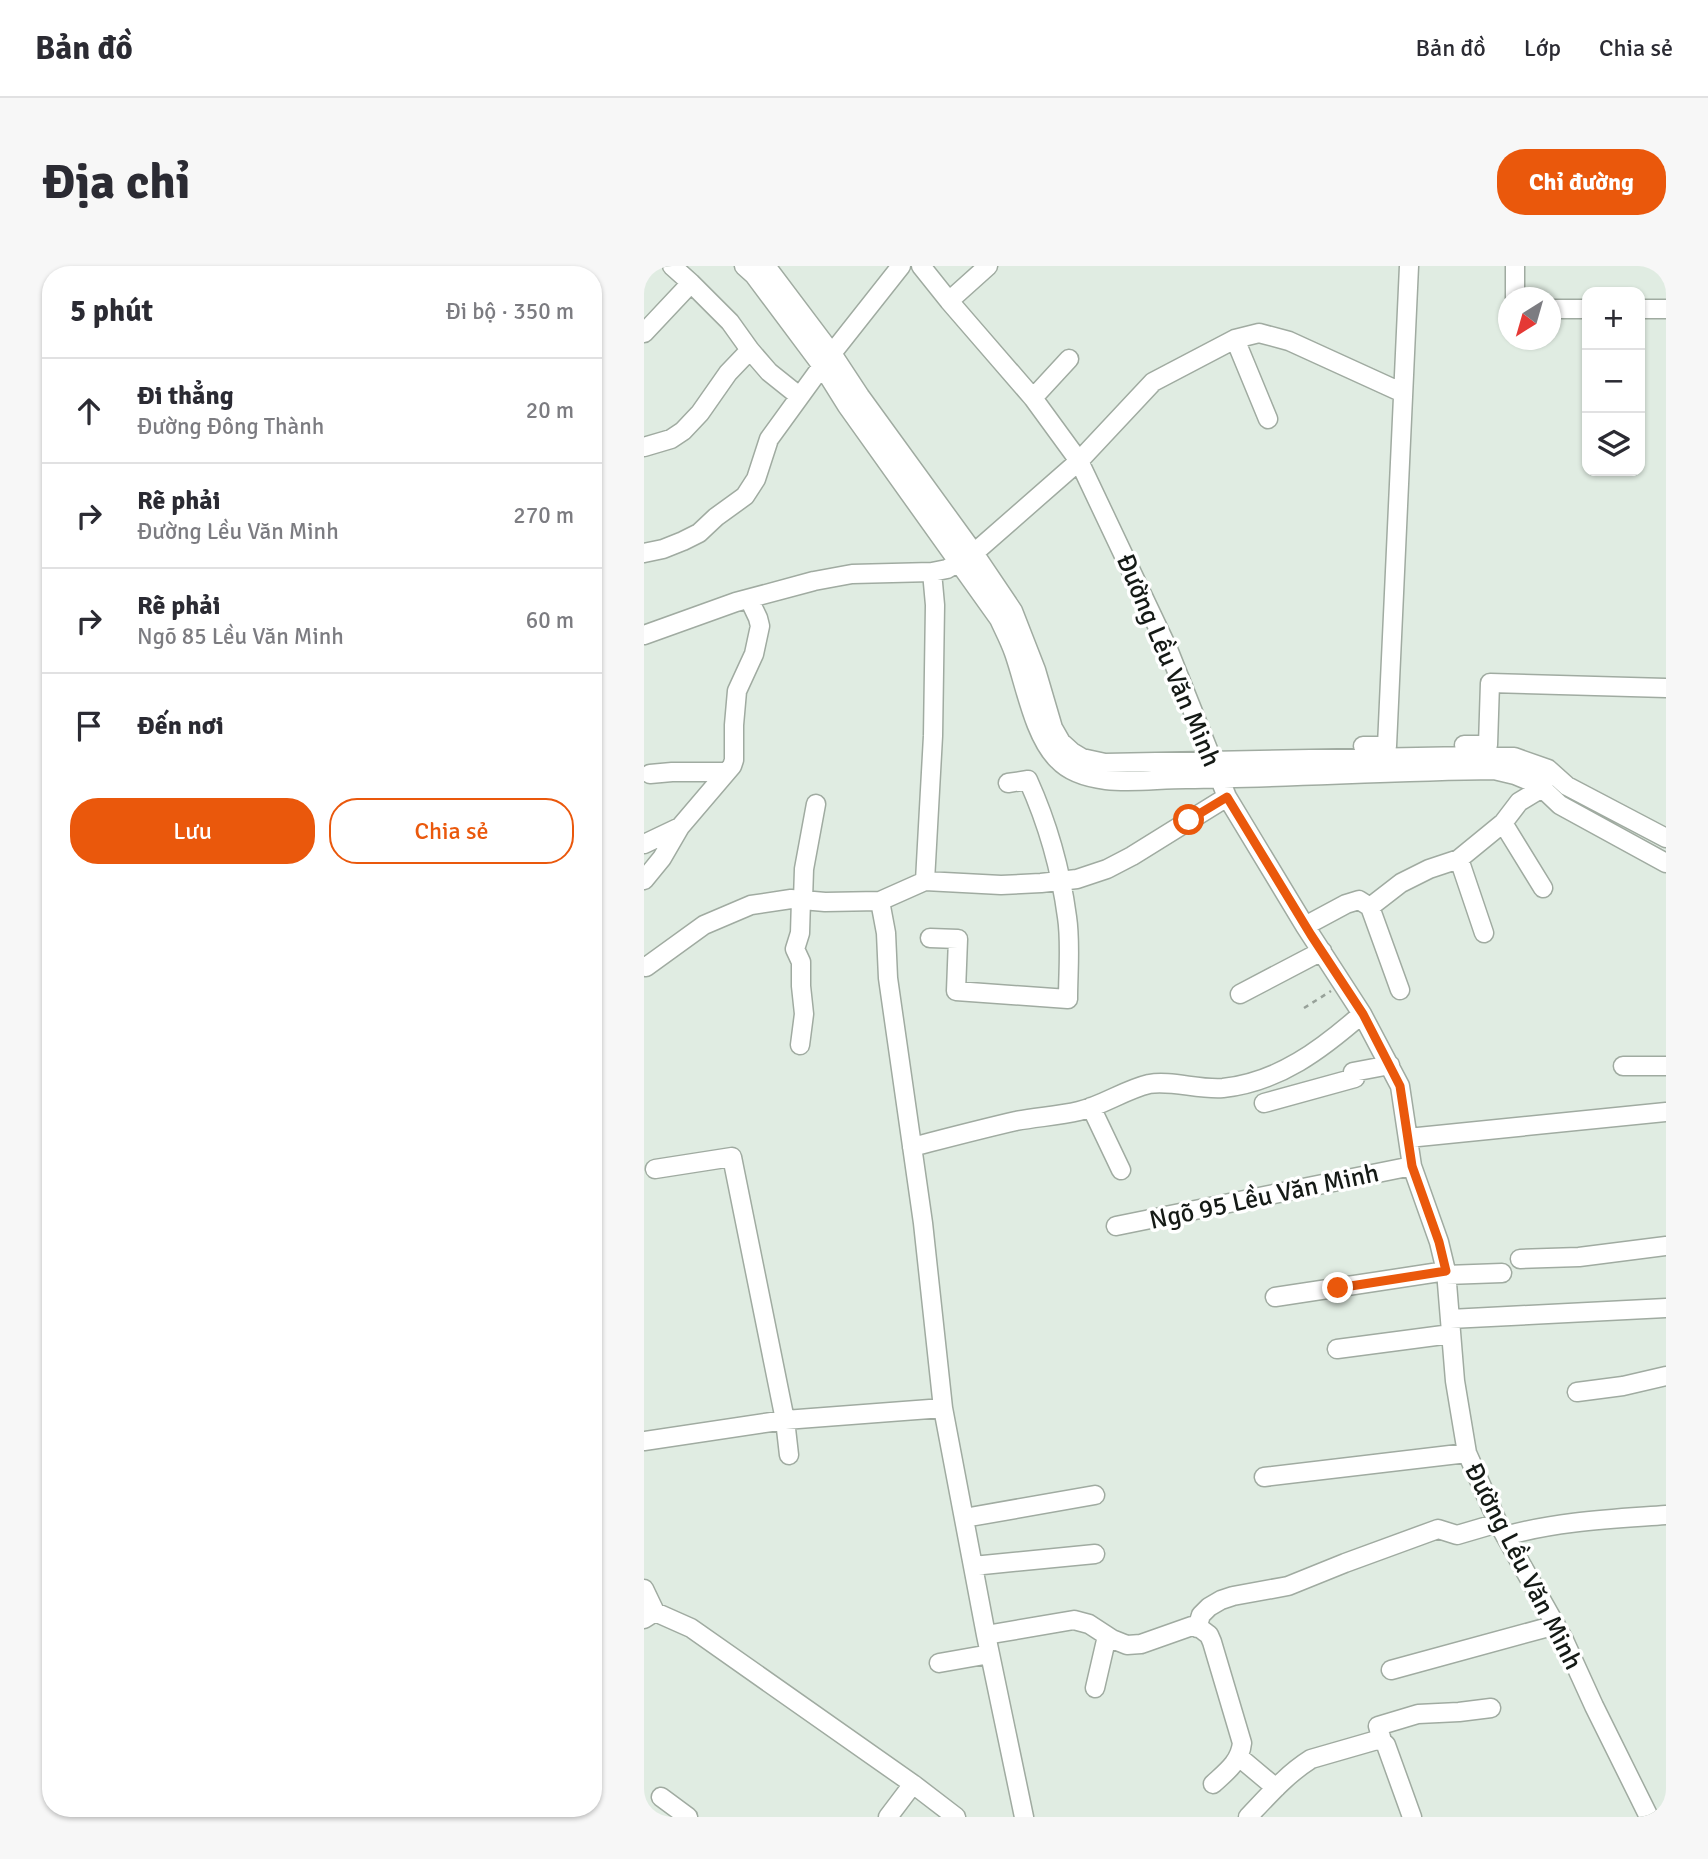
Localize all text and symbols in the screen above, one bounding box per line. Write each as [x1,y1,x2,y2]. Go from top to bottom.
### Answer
text: Bản đồ [35,28,133,69]
text: Bản đồ [1415,33,1486,63]
text: Lớp [1524,33,1561,63]
text: Chia sẻ [1599,33,1673,63]
button: Chỉ đường [1497,149,1666,215]
text: Địa chỉ [42,152,190,212]
north arrow [1498,287,1561,350]
map controls [1582,287,1645,476]
button: + [1582,287,1645,350]
text: 5 phút [70,293,153,330]
text: Đi bộ · 350 m [446,297,574,326]
button: − [1582,350,1645,413]
text: Đi thẳng [137,380,234,412]
icon: ahead [70,392,108,430]
text: 20 m [526,396,574,425]
text: Đường Đông Thành [137,412,324,441]
button: layers [1582,413,1645,476]
text: Rẽ phải [137,485,221,517]
icon: right [70,497,108,535]
text: 270 m [513,501,574,530]
text: Đường Lều Văn Minh [137,517,339,546]
street label: Đường Lều Văn Minh [1109,549,1227,772]
text: Rẽ phải [137,590,221,622]
icon: right [70,602,108,640]
text: 60 m [526,606,574,635]
text: Ngõ 85 Lều Văn Minh [137,622,344,651]
icon: arrive [70,707,108,745]
text: Đến nơi [137,710,224,742]
button: Lưu [70,798,315,864]
button: Chia sẻ [329,798,574,864]
route start [1173,804,1204,835]
street label: Ngõ 95 Lều Văn Minh [1147,1157,1382,1237]
route end [1322,1272,1353,1303]
street label: Đường Lều Văn Minh [1457,1458,1589,1675]

